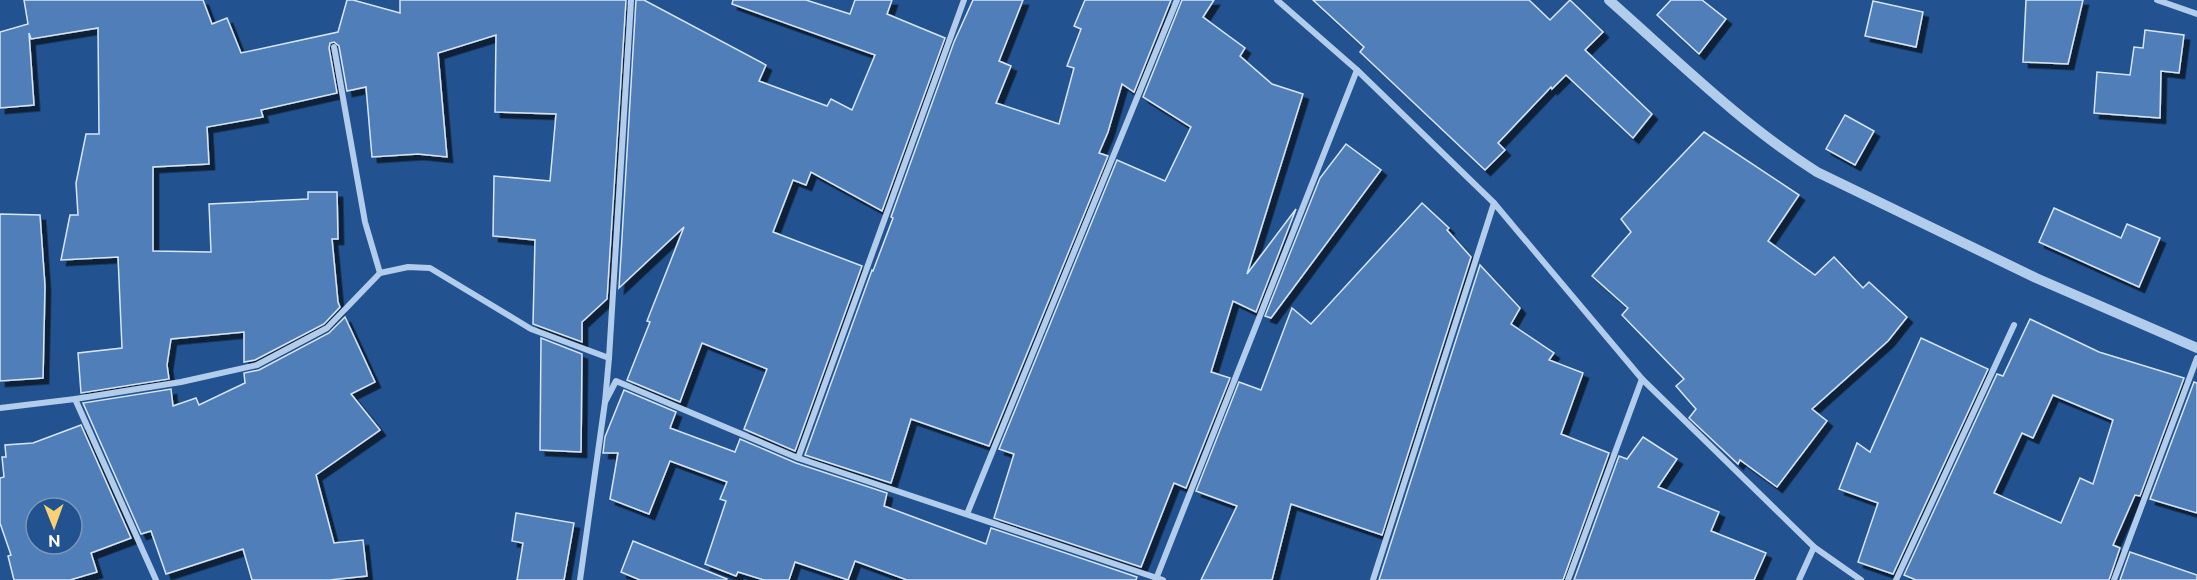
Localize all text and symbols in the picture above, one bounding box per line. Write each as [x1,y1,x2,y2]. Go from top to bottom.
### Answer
north arrow [24,496,84,556]
text: N [48,531,61,550]

